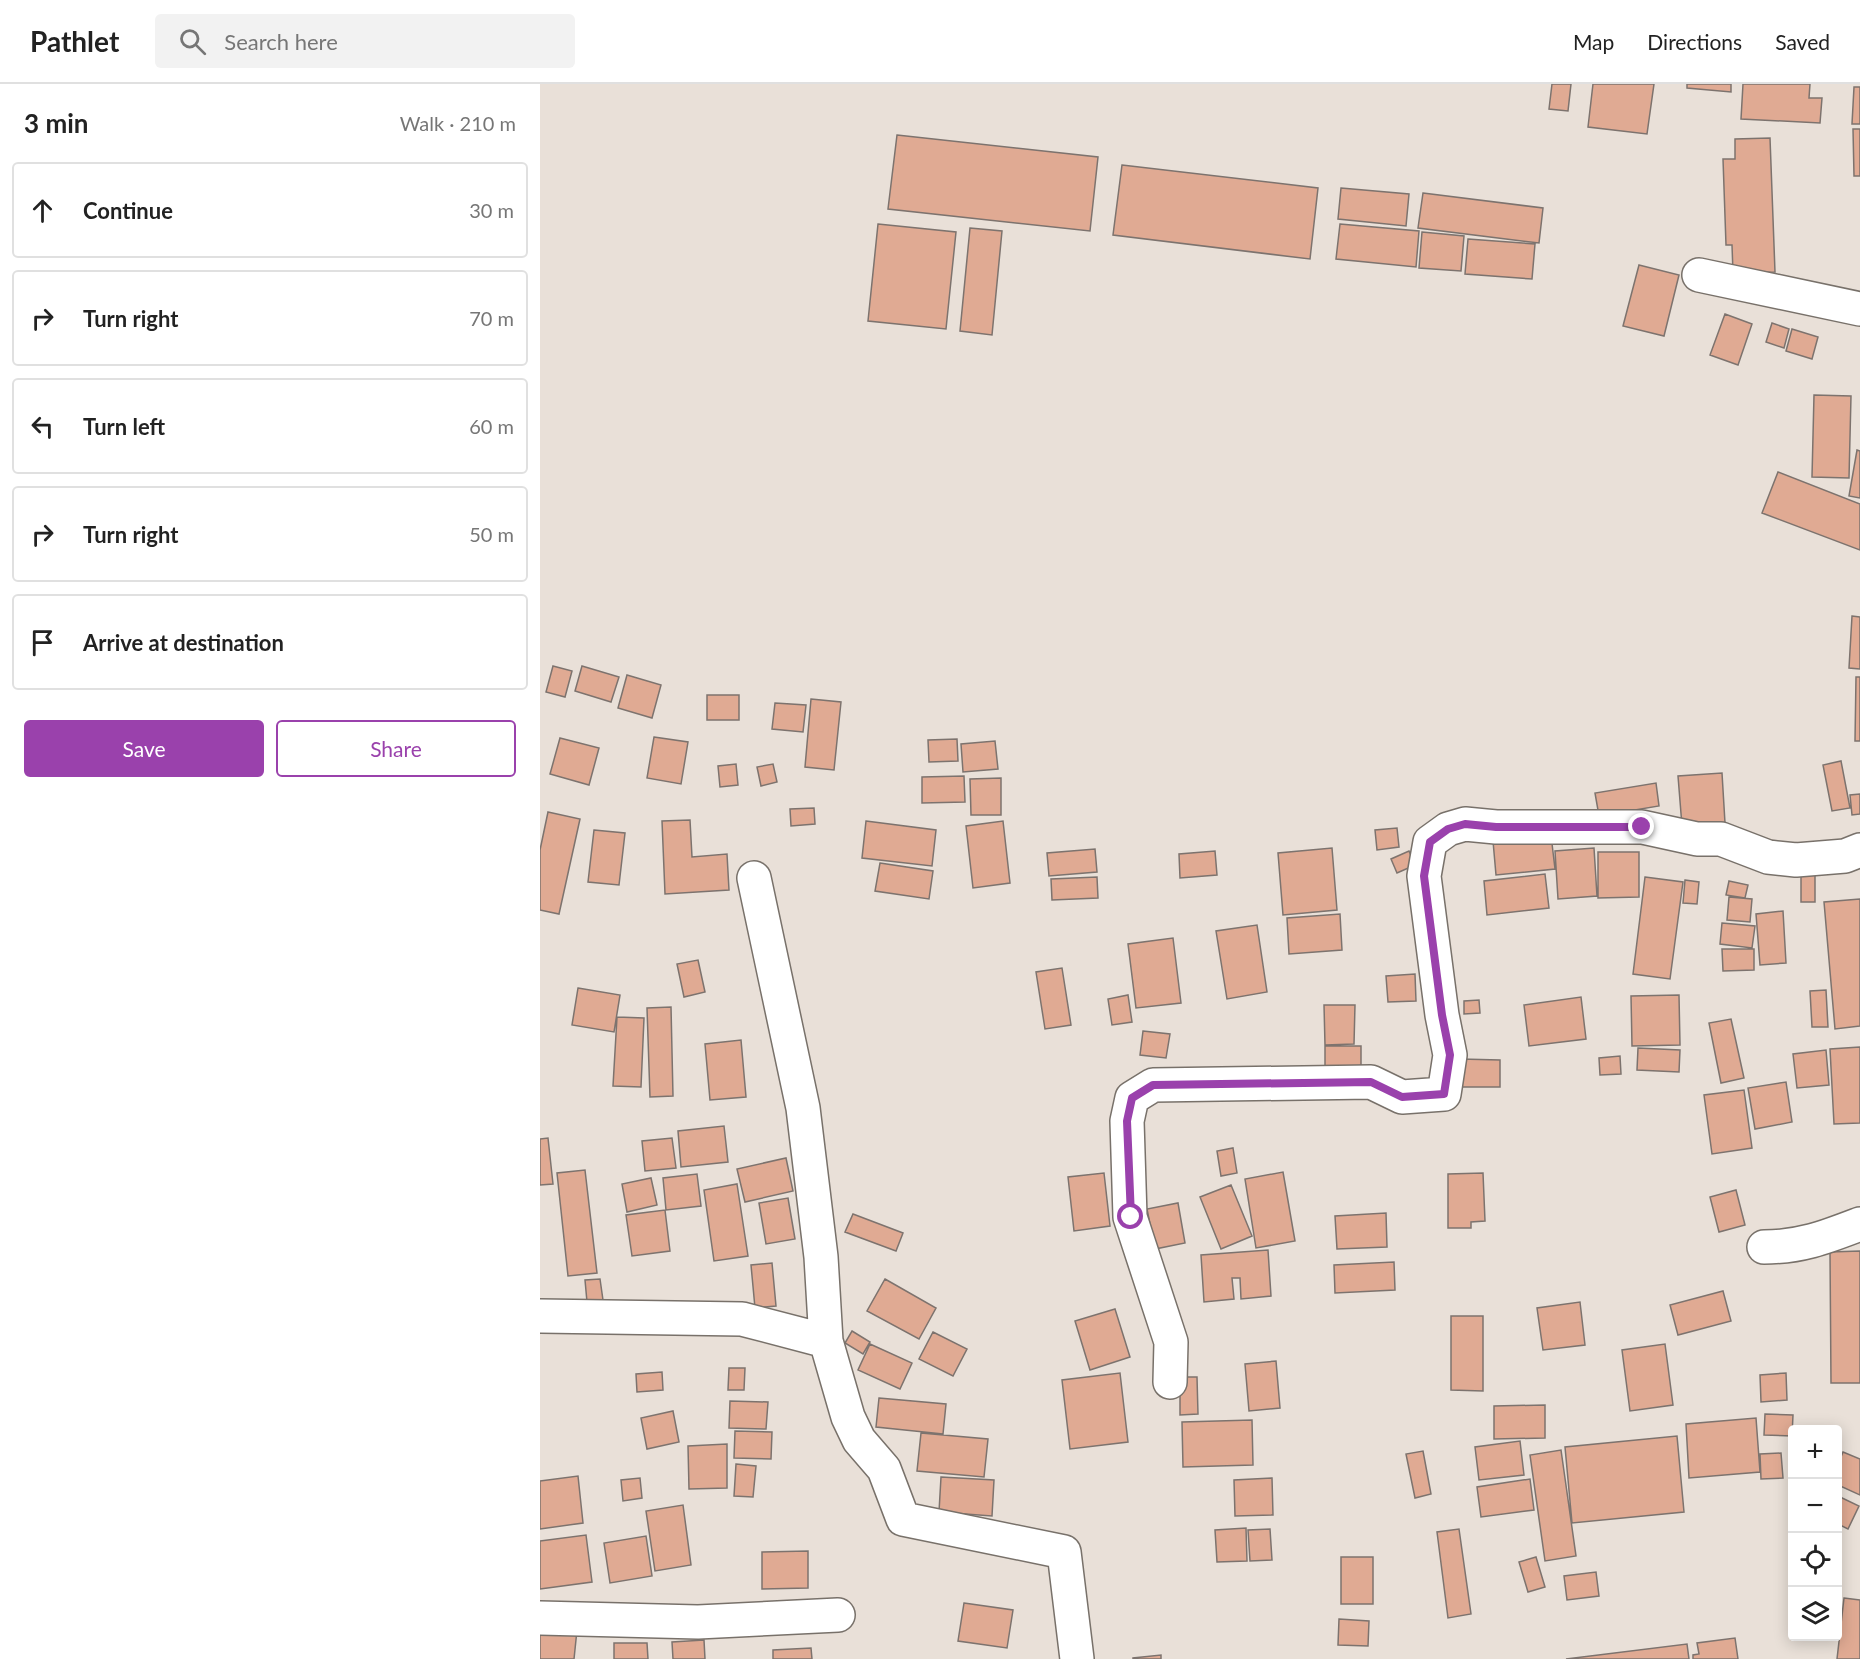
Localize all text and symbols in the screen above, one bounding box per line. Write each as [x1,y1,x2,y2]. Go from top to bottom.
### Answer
search box [155,14,575,68]
text: Pathlet [30,24,119,58]
icon: search [176,25,209,58]
text: Search here [224,28,338,55]
text: Map [1573,29,1614,54]
text: Directions [1647,29,1742,54]
text: Saved [1775,29,1830,54]
text: 3 min [24,107,88,139]
text: Walk · 210 m [400,111,516,135]
icon: ahead [26,194,59,227]
text: Continue [83,197,173,224]
text: 30 m [469,198,514,222]
icon: right [26,302,59,335]
text: Turn right [83,305,178,332]
text: 70 m [469,306,514,330]
icon: left [26,410,59,443]
text: Turn left [83,413,165,440]
text: 60 m [469,414,514,438]
icon: right [26,518,59,551]
text: Turn right [83,521,178,548]
text: 50 m [469,522,514,546]
icon: arrive [26,626,59,659]
text: Arrive at destination [83,629,284,656]
button: Save [24,720,264,777]
button: Share [276,720,516,777]
route end [1628,813,1654,839]
route start [1117,1203,1143,1229]
map controls [1788,1425,1842,1641]
button: + [1788,1425,1842,1479]
button: − [1788,1479,1842,1533]
button: locate [1788,1533,1842,1587]
button: layers [1788,1587,1842,1641]

